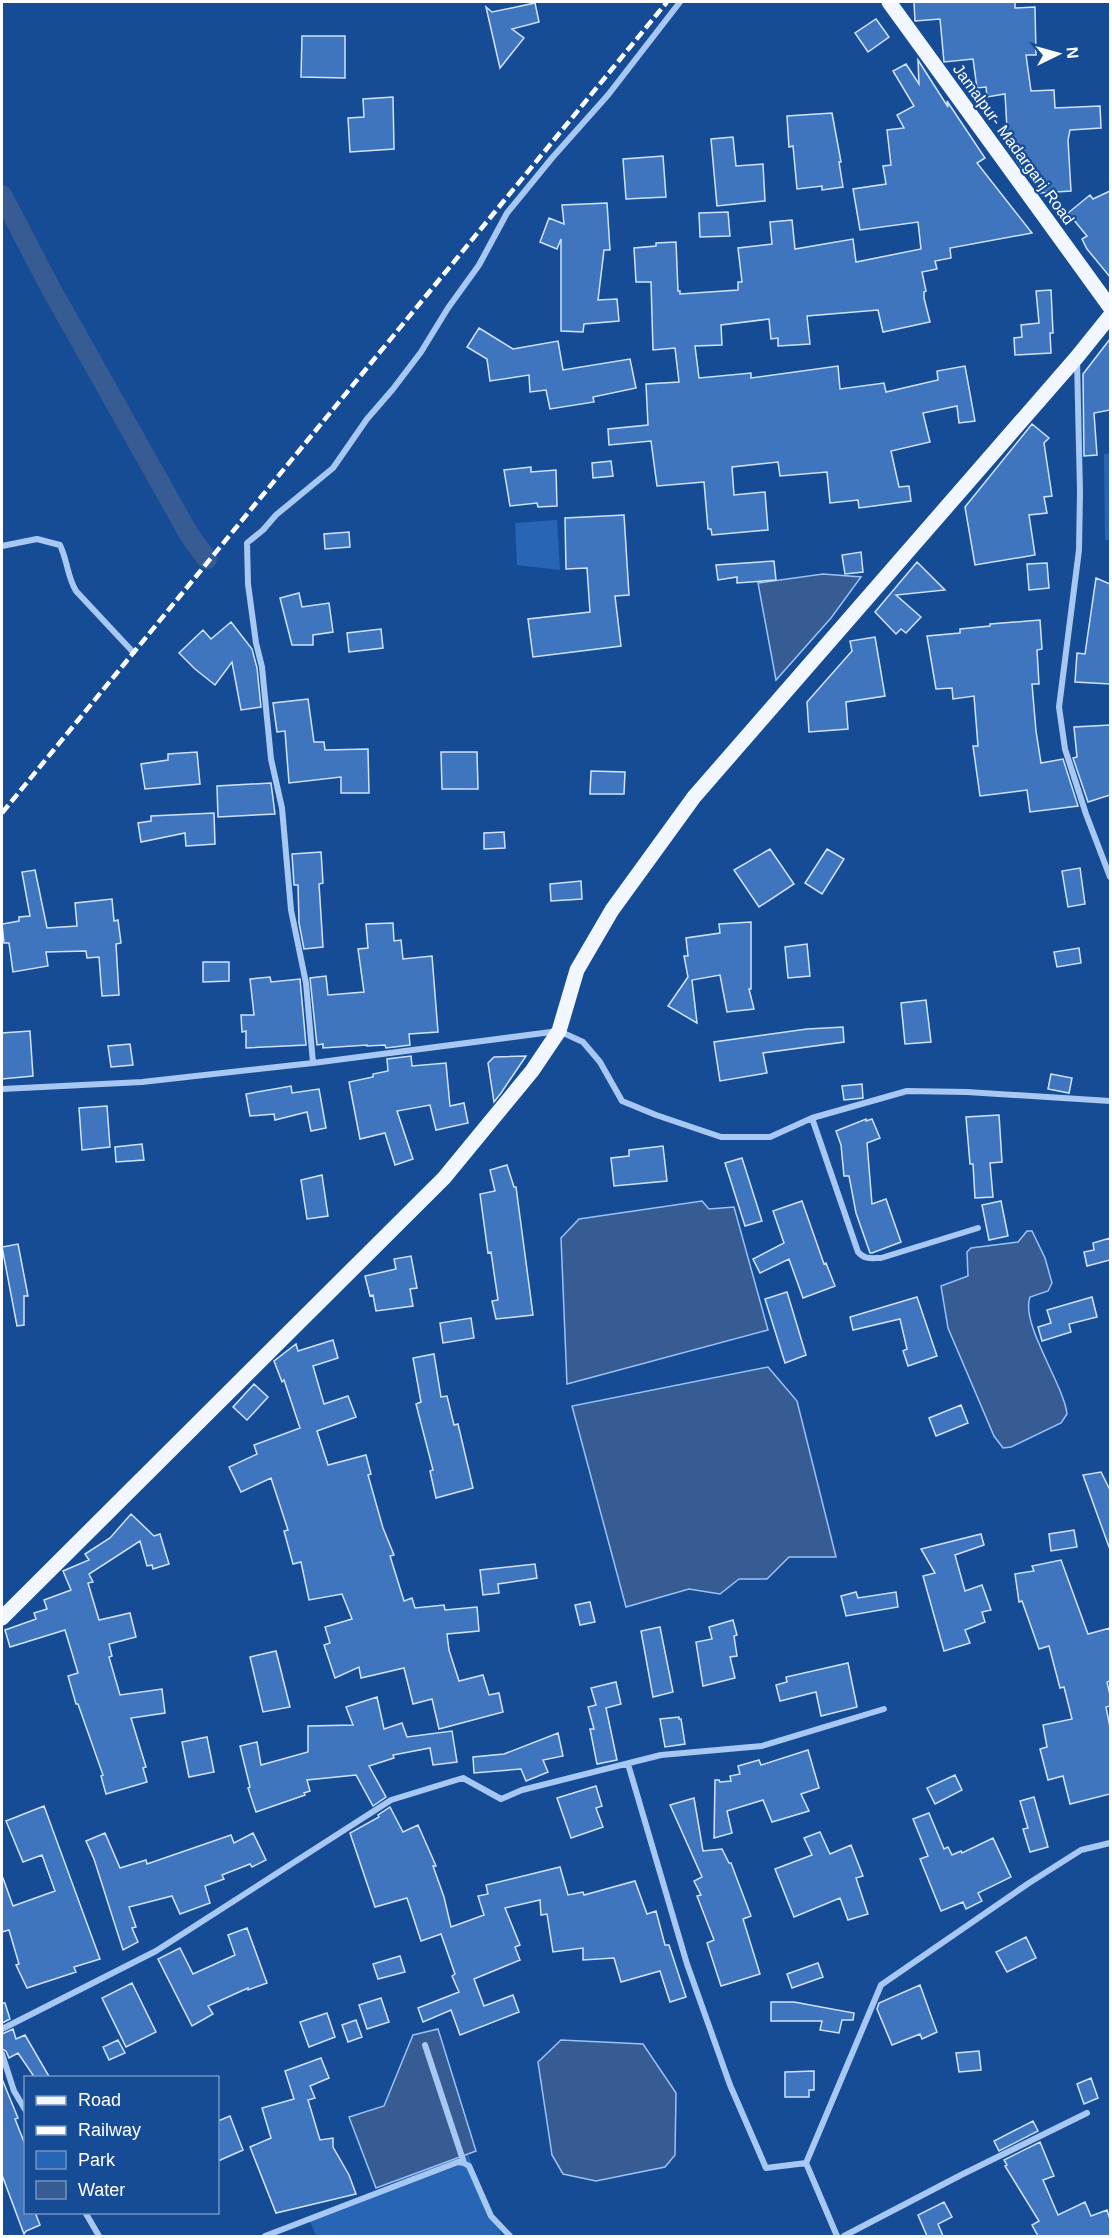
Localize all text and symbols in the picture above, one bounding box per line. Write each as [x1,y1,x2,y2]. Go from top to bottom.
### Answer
north arrow [1028,24,1088,84]
text: N [1063,46,1081,59]
street label: Jamalpur- Madarganj Road [950,61,1077,228]
legend [24,2076,219,2214]
text: Road [78,2090,121,2110]
text: Railway [78,2120,141,2140]
text: Park [78,2150,116,2170]
text: Water [78,2180,125,2200]

